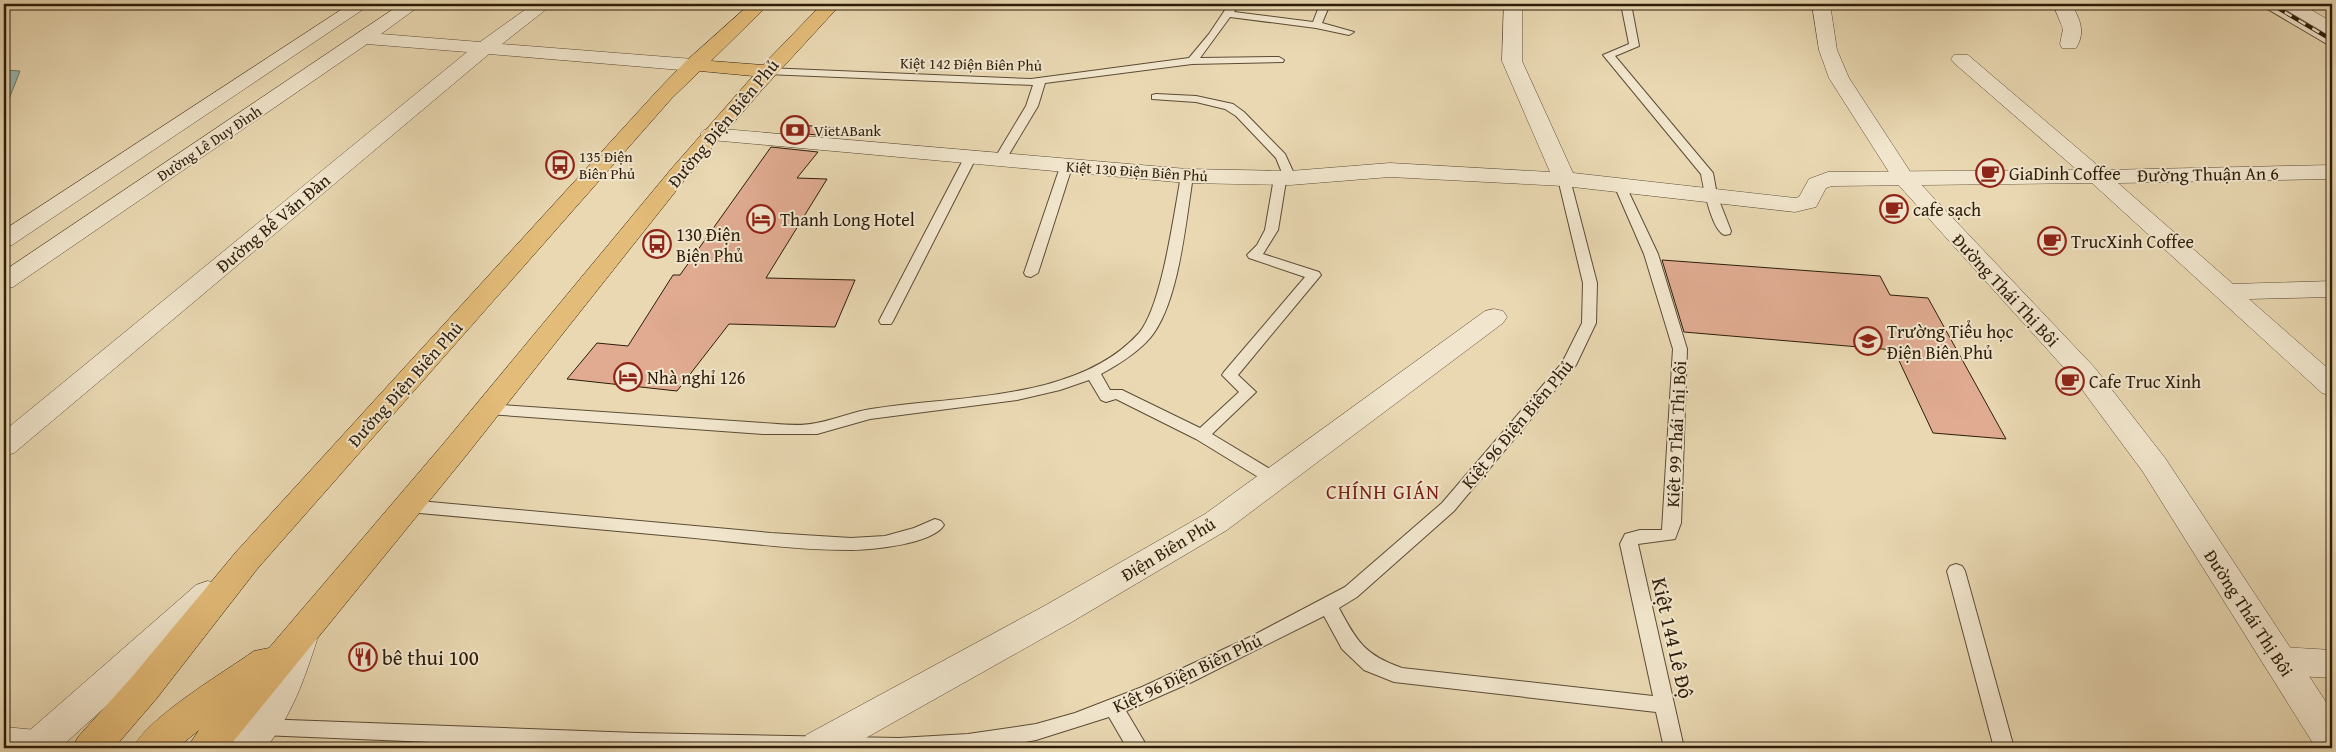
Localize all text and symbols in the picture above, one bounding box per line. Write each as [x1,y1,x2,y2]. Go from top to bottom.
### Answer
street label: Đường Điện Biên Phủ [661,52,785,193]
street label: Kiệt 142 Điện Biên Phủ [900,52,1043,76]
street label: Đường Lê Duy Đình [153,100,266,186]
bank icon: VietABank [780,115,810,145]
place label: VietABank [814,120,881,141]
place label: 135 Điện Biên Phủ [579,146,636,184]
bus stop icon: 135 Điện Biên Phủ [545,150,575,180]
street label: Kiệt 130 Điện Biên Phủ [1066,156,1209,186]
cafe icon: GiaDinh Coffee [1975,158,2005,188]
street label: Đường Thuận An 6 [2137,159,2279,189]
place label: GiaDinh Coffee [2009,160,2121,187]
street label: Đường Bế Văn Đàn [210,167,336,279]
cafe icon: cafe sạch [1879,194,1909,224]
place label: cafe sạch [1913,196,1981,223]
hotel icon: Thanh Long Hotel [746,204,776,234]
place label: Thanh Long Hotel [780,206,915,233]
place label: 130 Điện Biện Phủ [676,221,744,269]
cafe icon: TrucXinh Coffee [2037,226,2067,256]
street label: Đường Thái Thị Bôi [1946,227,2066,353]
place label: TrucXinh Coffee [2071,228,2194,255]
bus stop icon: 130 Điện Biện Phủ [642,229,672,259]
street label: Đường Điện Biên Phủ [341,315,469,453]
place label: Trường Tiểu học Điện Biên Phủ [1887,318,2014,366]
school or university icon: Trường Tiểu học Điện Biên Phủ [1853,326,1883,356]
street label: Kiệt 96 Điện Biên Phủ [1455,353,1579,495]
street label: Kiệt 99 Thái Thị Bôi [1659,360,1693,508]
hotel icon: Nhà nghỉ 126 [613,362,643,392]
place label: Nhà nghỉ 126 [647,364,746,391]
cafe icon: Cafe Truc Xinh [2055,366,2085,396]
place label: Cafe Truc Xinh [2089,368,2201,395]
district label: CHÍNH GIÁN [1326,477,1440,506]
street label: Điện Biên Phủ [1116,510,1221,588]
street label: Đường Thái Thị Bôi [2198,544,2300,682]
street label: Kiệt 144 Lê Độ [1644,574,1702,702]
street label: Kiệt 96 Điện Biên Phủ [1108,627,1266,719]
restaurant icon: bê thui 100 [348,642,378,672]
place label: bê thui 100 [382,642,479,673]

